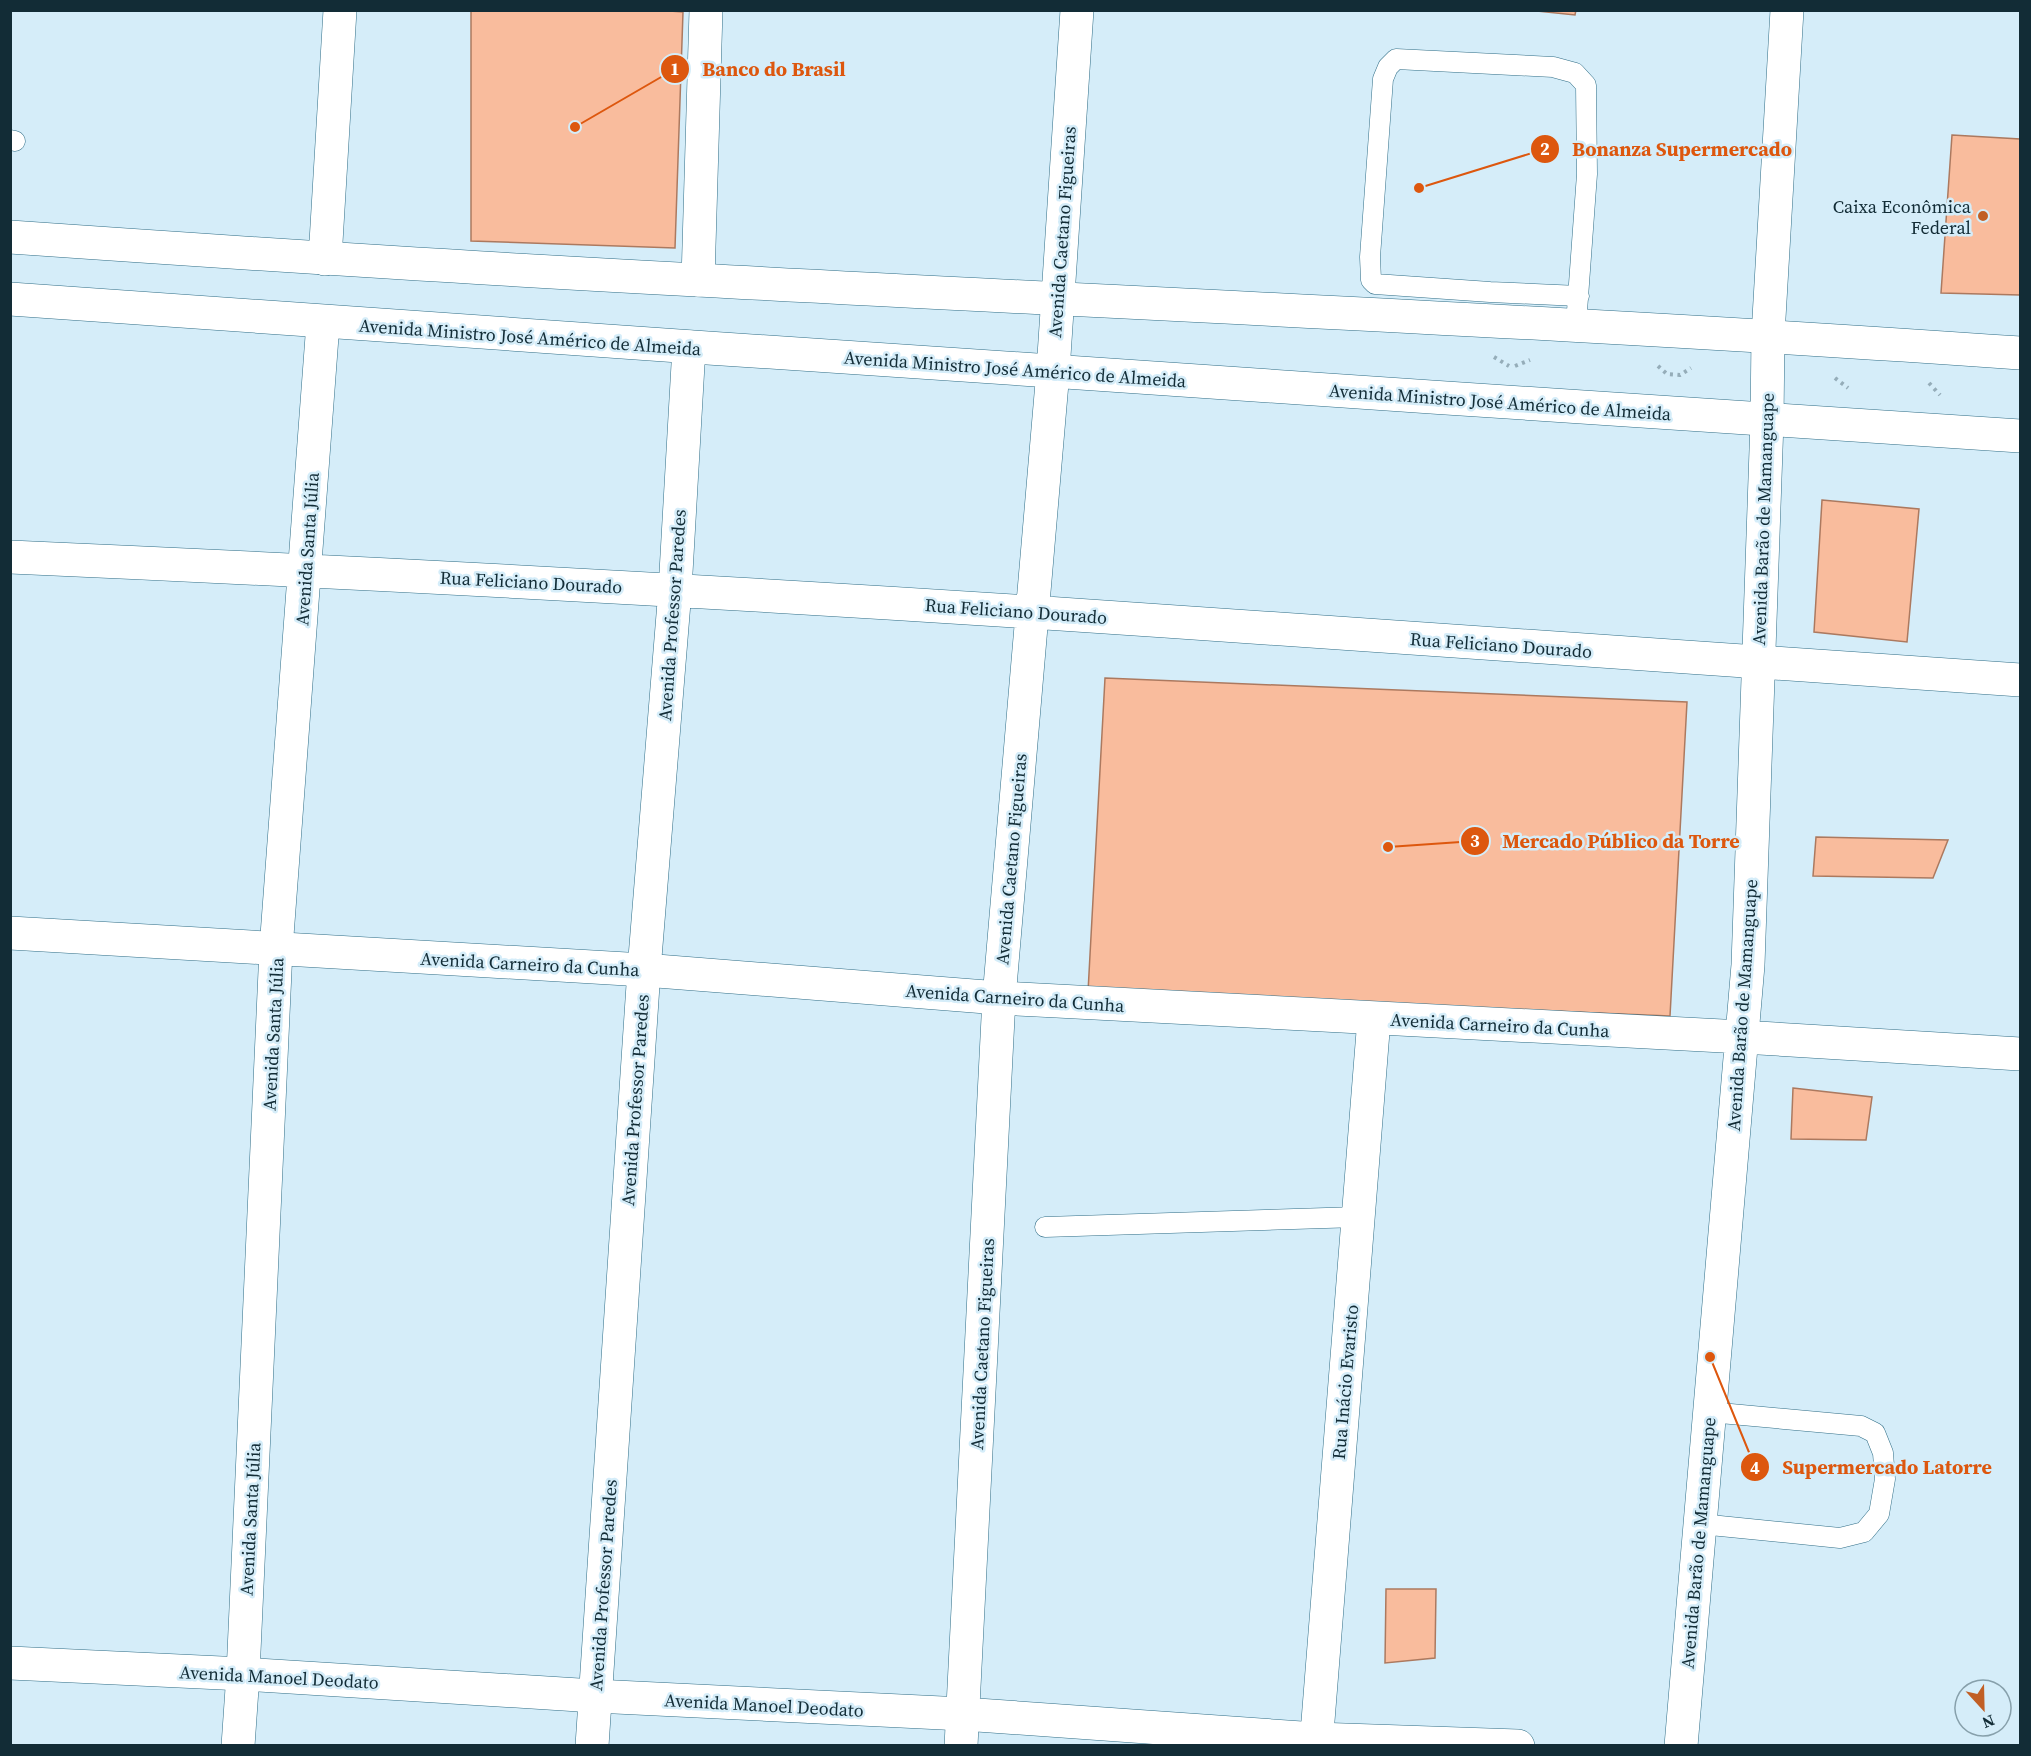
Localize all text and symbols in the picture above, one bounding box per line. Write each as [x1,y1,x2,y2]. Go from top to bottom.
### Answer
callout: Banco do Brasil [660,50,857,88]
text: Banco do Brasil [702,55,846,83]
text: 1 [670,56,680,81]
street label: Avenida Caetano Figueiras [1042,125,1082,339]
callout: Bonanza Supermercado [1530,130,1804,168]
text: Bonanza Supermercado [1572,135,1792,163]
text: 2 [1540,136,1550,161]
place label: Caixa Econômica Federal [1833,194,1972,240]
marker: Caixa Econômica Federal [1976,209,1990,223]
street label: Avenida Ministro José Américo de Almeida [358,313,703,361]
street label: Avenida Ministro José Américo de Almeida [843,345,1188,393]
street label: Avenida Ministro José Américo de Almeida [1328,378,1673,426]
street label: Avenida Barão de Mamanguape [1746,392,1780,646]
street label: Avenida Santa Júlia [289,471,325,626]
street label: Avenida Professor Paredes [652,508,692,722]
street label: Rua Feliciano Dourado [439,565,623,599]
street label: Rua Feliciano Dourado [924,592,1108,630]
street label: Rua Feliciano Dourado [1409,626,1593,664]
street label: Avenida Caetano Figueiras [989,752,1033,966]
callout: Mercado Público da Torre [1460,822,1752,860]
text: Mercado Público da Torre [1502,827,1740,855]
text: 3 [1470,828,1480,853]
street label: Avenida Barão de Mamanguape [1721,878,1763,1132]
street label: Avenida Carneiro da Cunha [420,946,641,982]
street label: Avenida Santa Júlia [257,956,290,1111]
street label: Avenida Carneiro da Cunha [905,978,1126,1018]
street label: Avenida Professor Paredes [615,993,655,1207]
street label: Avenida Carneiro da Cunha [1390,1007,1611,1043]
street label: Avenida Caetano Figueiras [964,1237,1000,1451]
street label: Rua Inácio Evaristo [1326,1303,1364,1460]
street label: Avenida Barão de Mamanguape [1675,1416,1721,1670]
street label: Avenida Santa Júlia [234,1441,267,1596]
callout: Supermercado Latorre [1740,1448,2004,1486]
text: Supermercado Latorre [1782,1453,1992,1481]
text: 4 [1750,1455,1760,1480]
street label: Avenida Professor Paredes [583,1478,623,1692]
street label: Avenida Manoel Deodato [179,1659,379,1695]
north arrow [1953,1678,2013,1738]
street label: Avenida Manoel Deodato [664,1687,864,1723]
text: N [1979,1710,1998,1734]

